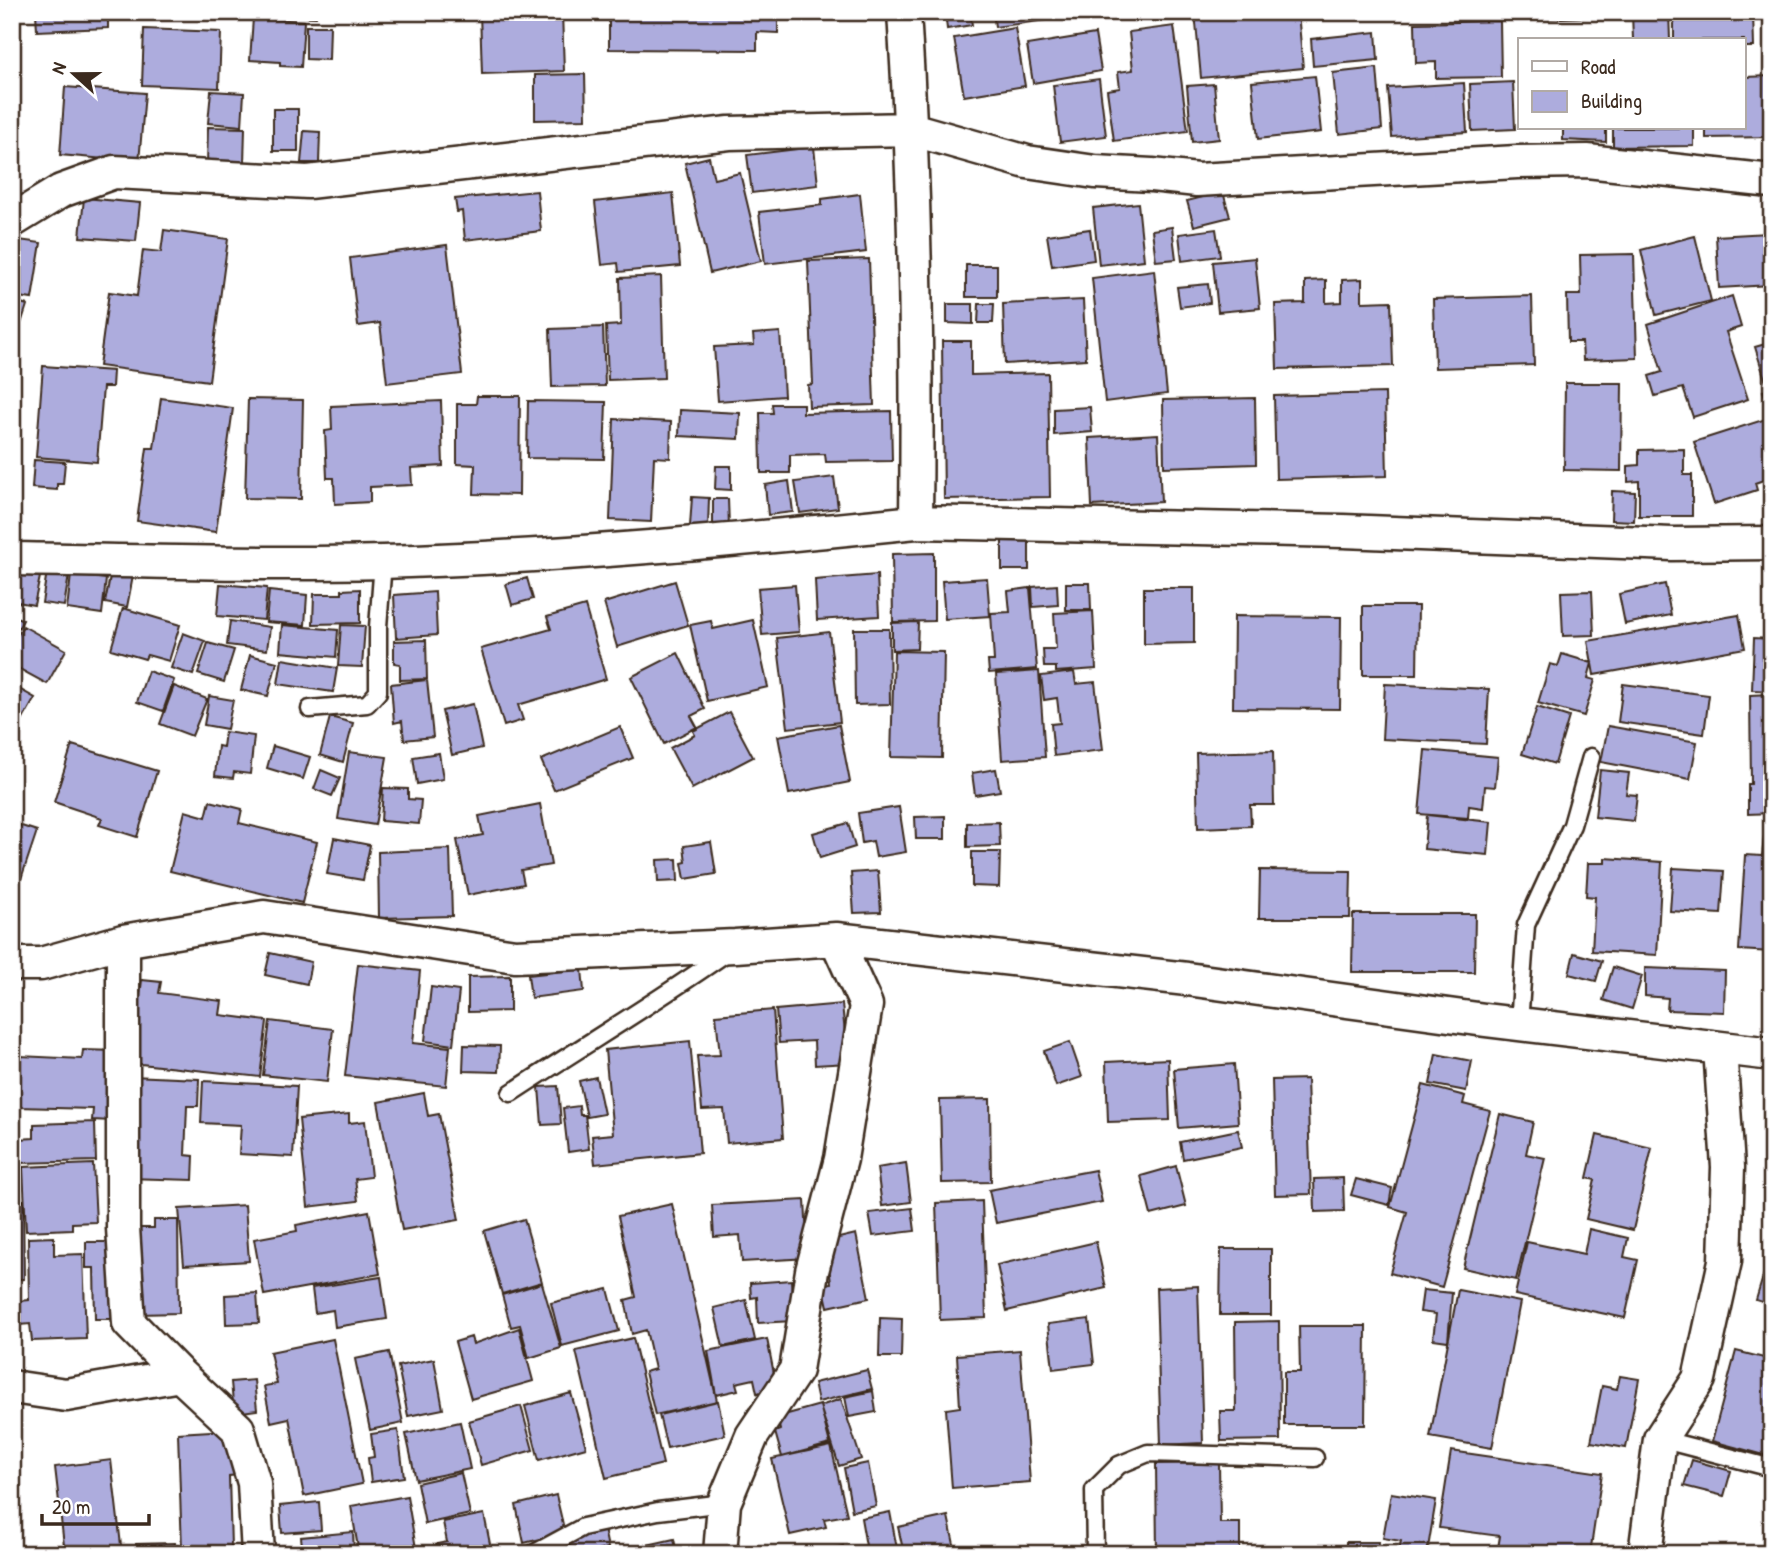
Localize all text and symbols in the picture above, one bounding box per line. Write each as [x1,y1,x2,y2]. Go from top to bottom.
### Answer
north arrow [38,38,108,108]
legend [1518,38,1746,130]
text: Road [1581,52,1615,81]
text: N [44,59,72,77]
text: Building [1581,86,1642,115]
scale bar [42,1482,149,1526]
text: 20 m [52,1492,90,1521]

